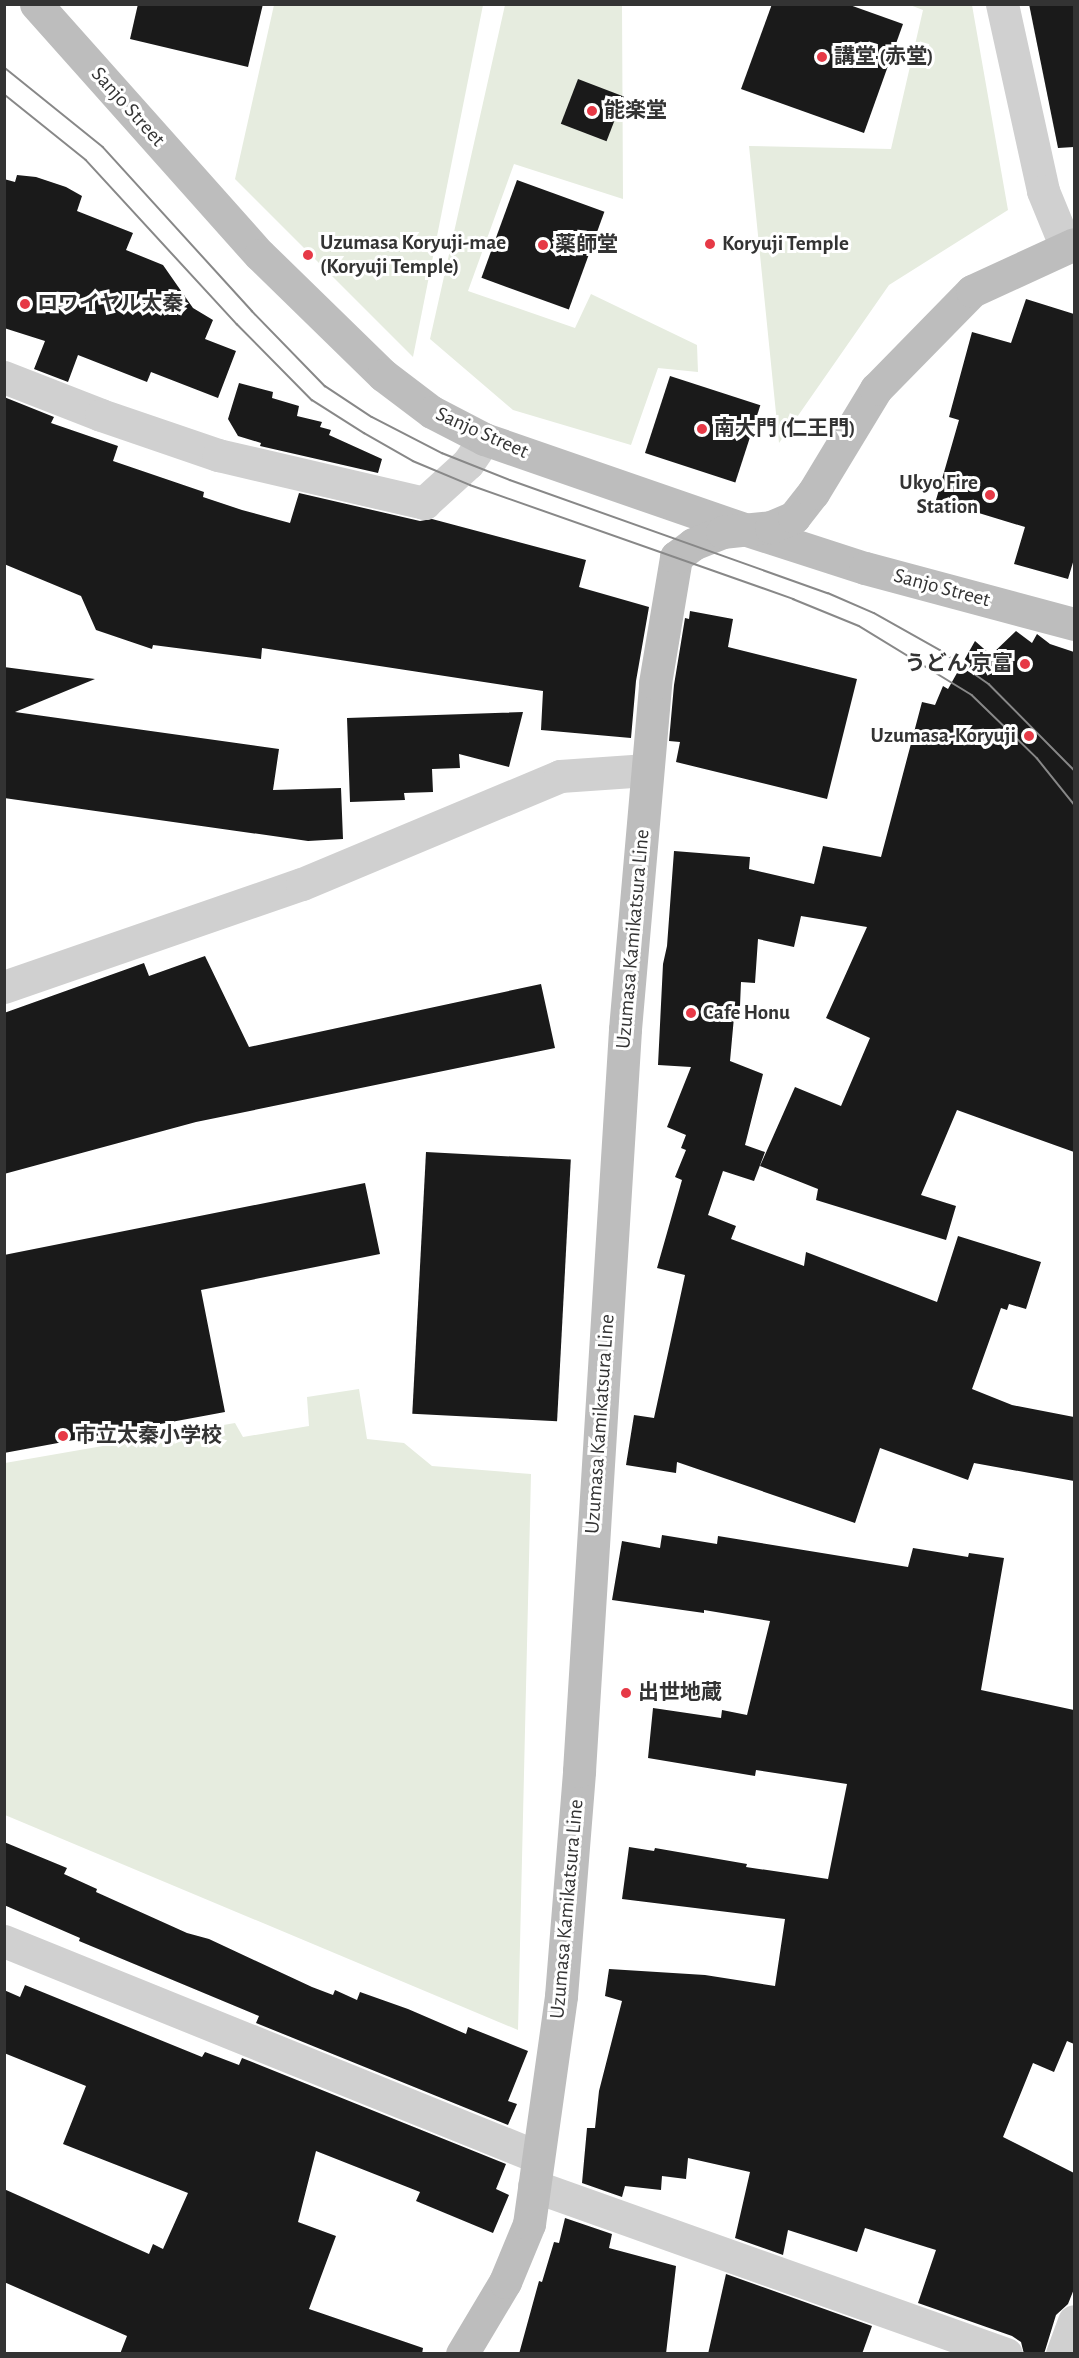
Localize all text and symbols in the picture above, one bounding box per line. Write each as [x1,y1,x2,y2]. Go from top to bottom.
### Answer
place label: 講堂 (赤堂) [834,44,934,70]
marker: 講堂 (赤堂) [815,50,829,64]
street label: Sanjo Street [86,62,170,152]
place label: 能楽堂 [604,98,667,124]
marker: 能楽堂 [585,104,599,118]
place label: Uzumasa Koryuji-mae (Koryuji Temple) [320,230,506,280]
place label: Koryuji Temple [722,231,849,257]
place label: 薬師堂 [555,232,618,258]
marker: Koryuji Temple [703,237,717,251]
marker: 薬師堂 [536,238,550,252]
marker: Uzumasa Koryuji-mae (Koryuji Temple) [301,248,315,262]
place label: ロワイヤル太秦 [37,291,184,317]
marker: ロワイヤル太秦 [18,297,32,311]
street label: Sanjo Street [432,401,532,465]
place label: 南大門 (仁王門) [714,416,856,442]
marker: 南大門 (仁王門) [695,422,709,436]
place label: Ukyo Fire Station [899,470,978,520]
marker: Ukyo Fire Station [983,488,997,502]
street label: Sanjo Street [891,563,993,613]
place label: うどん 京富 [905,651,1013,677]
marker: うどん 京富 [1018,657,1032,671]
place label: Uzumasa-Koryuji [871,723,1016,749]
marker: Uzumasa-Koryuji [1020,727,1038,745]
street label: Uzumasa Kamikatsura Line [611,828,655,1050]
place label: Cafe Honu [703,1000,790,1026]
marker: Cafe Honu [684,1006,698,1020]
street label: Uzumasa Kamikatsura Line [580,1313,620,1535]
place label: 市立太秦小学校 [75,1423,222,1449]
marker: 市立太秦小学校 [56,1429,70,1443]
place label: 出世地蔵 [638,1680,722,1706]
marker: 出世地蔵 [619,1686,633,1700]
street label: Uzumasa Kamikatsura Line [545,1798,589,2020]

